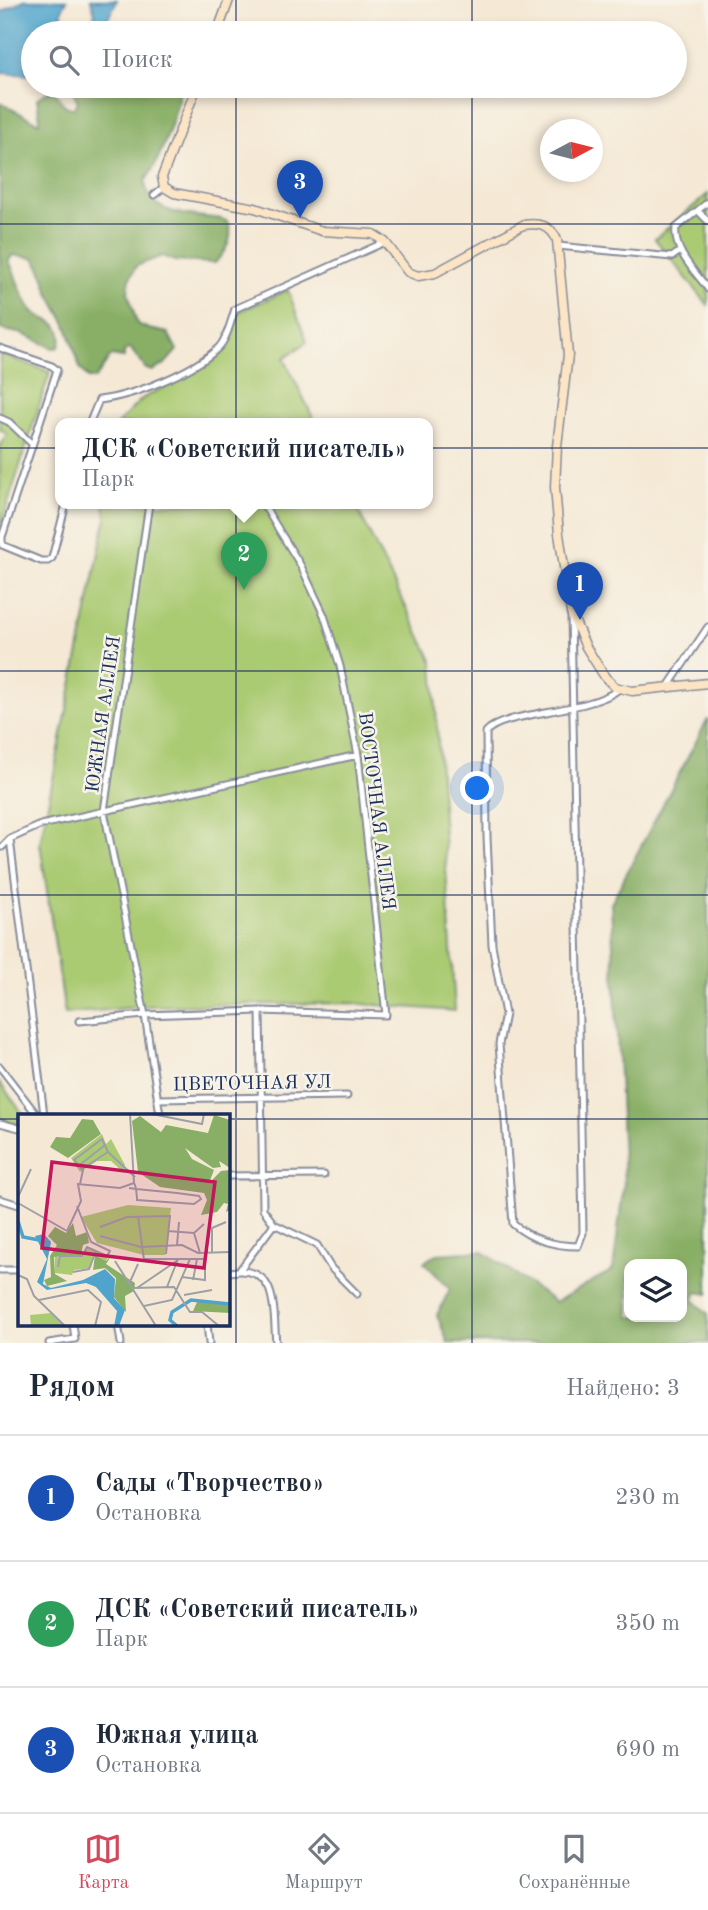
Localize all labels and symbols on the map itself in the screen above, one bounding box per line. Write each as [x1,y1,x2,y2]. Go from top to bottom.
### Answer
north arrow [540,119,603,182]
pin: 3 [277,160,323,218]
pin: 2 [221,532,267,590]
pin: 1 [557,562,603,620]
street label: ЮЖНАЯ АЛЛЕЯ [84,635,125,794]
street label: ВОСТОЧНАЯ АЛЛЕЯ [354,711,397,912]
your location [460,771,494,805]
street label: ЦВЕТОЧНАЯ УЛ [173,1074,332,1095]
inset map [18,1114,229,1325]

